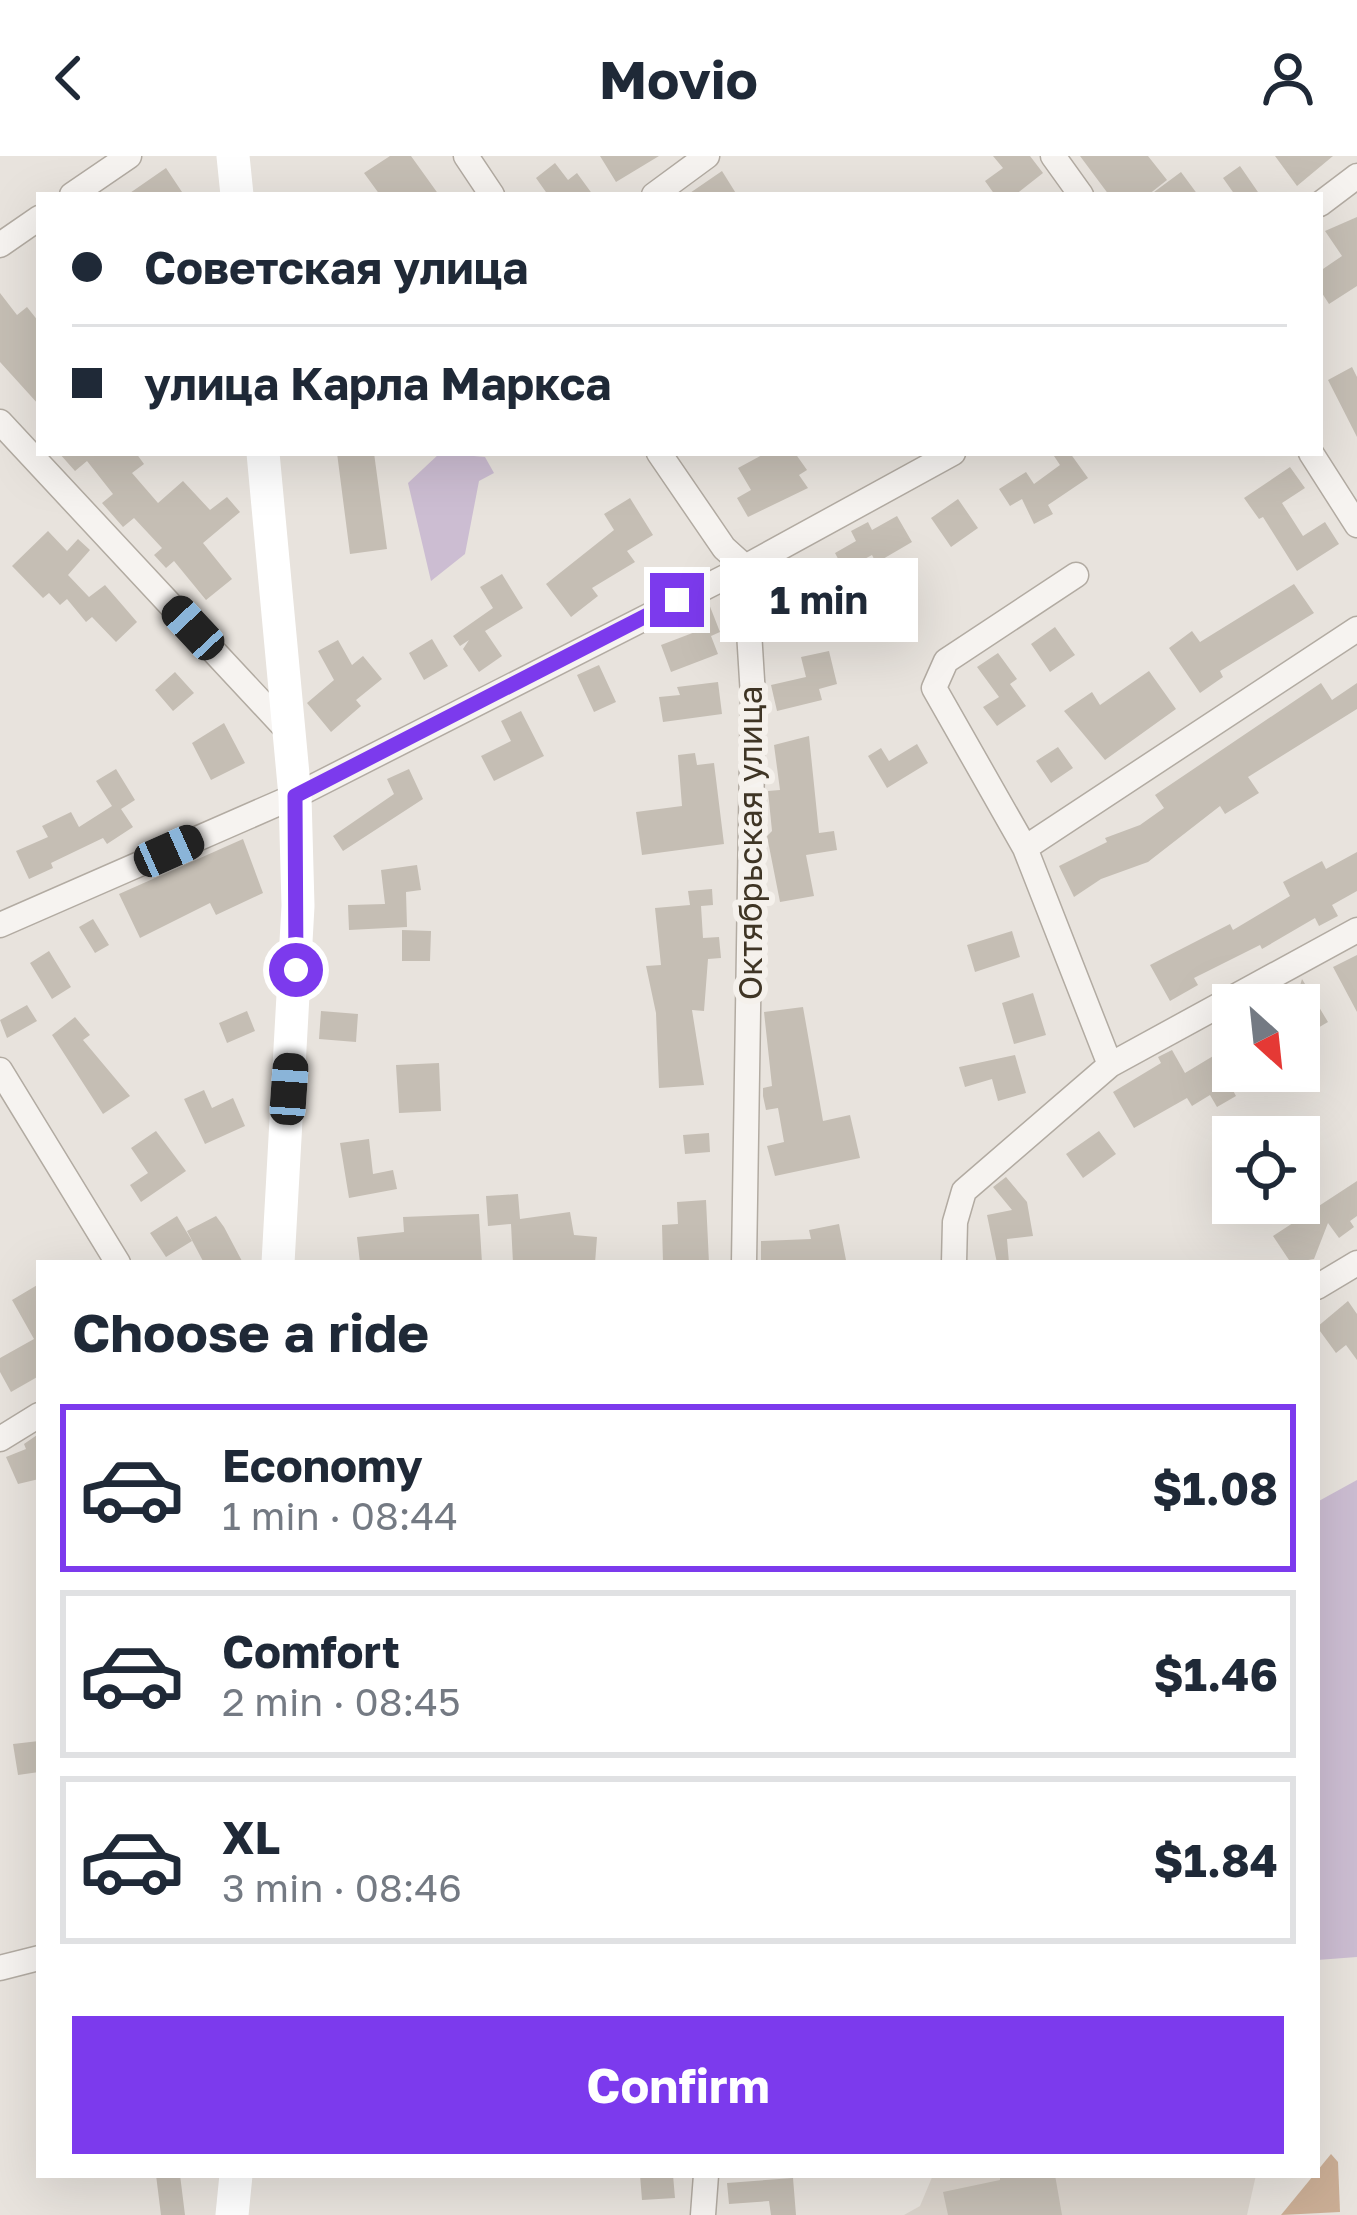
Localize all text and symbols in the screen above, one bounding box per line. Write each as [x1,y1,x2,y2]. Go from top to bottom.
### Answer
icon: back [36,45,102,111]
icon: person [1255,45,1321,111]
text: Movio [599,46,758,111]
text: Советская улица [144,240,528,294]
text: улица Карла Маркса [144,356,611,410]
callout: 1 min [719,558,917,642]
route end [650,573,704,627]
text: 1 min [770,576,868,623]
car [155,589,231,667]
street label: Октябрьская улица [730,686,769,1000]
car [129,820,209,882]
route start [269,943,323,997]
north arrow [1212,984,1320,1092]
map controls [1212,984,1320,1224]
car [269,1052,309,1126]
button: locate [1212,1116,1320,1224]
text: Choose a ride [72,1299,429,1364]
icon: car [78,1434,186,1542]
text: Economy [222,1438,423,1492]
text: $1.08 [1152,1461,1278,1515]
text: 1 min · 08:44 [222,1492,458,1539]
icon: car [78,1620,186,1728]
text: Comfort [222,1624,400,1678]
text: $1.46 [1154,1647,1278,1701]
text: 2 min · 08:45 [222,1678,461,1725]
icon: car [78,1806,186,1914]
text: XL [222,1810,280,1864]
text: $1.84 [1153,1833,1278,1887]
text: 3 min · 08:46 [222,1864,462,1911]
button: Confirm [72,2016,1284,2154]

